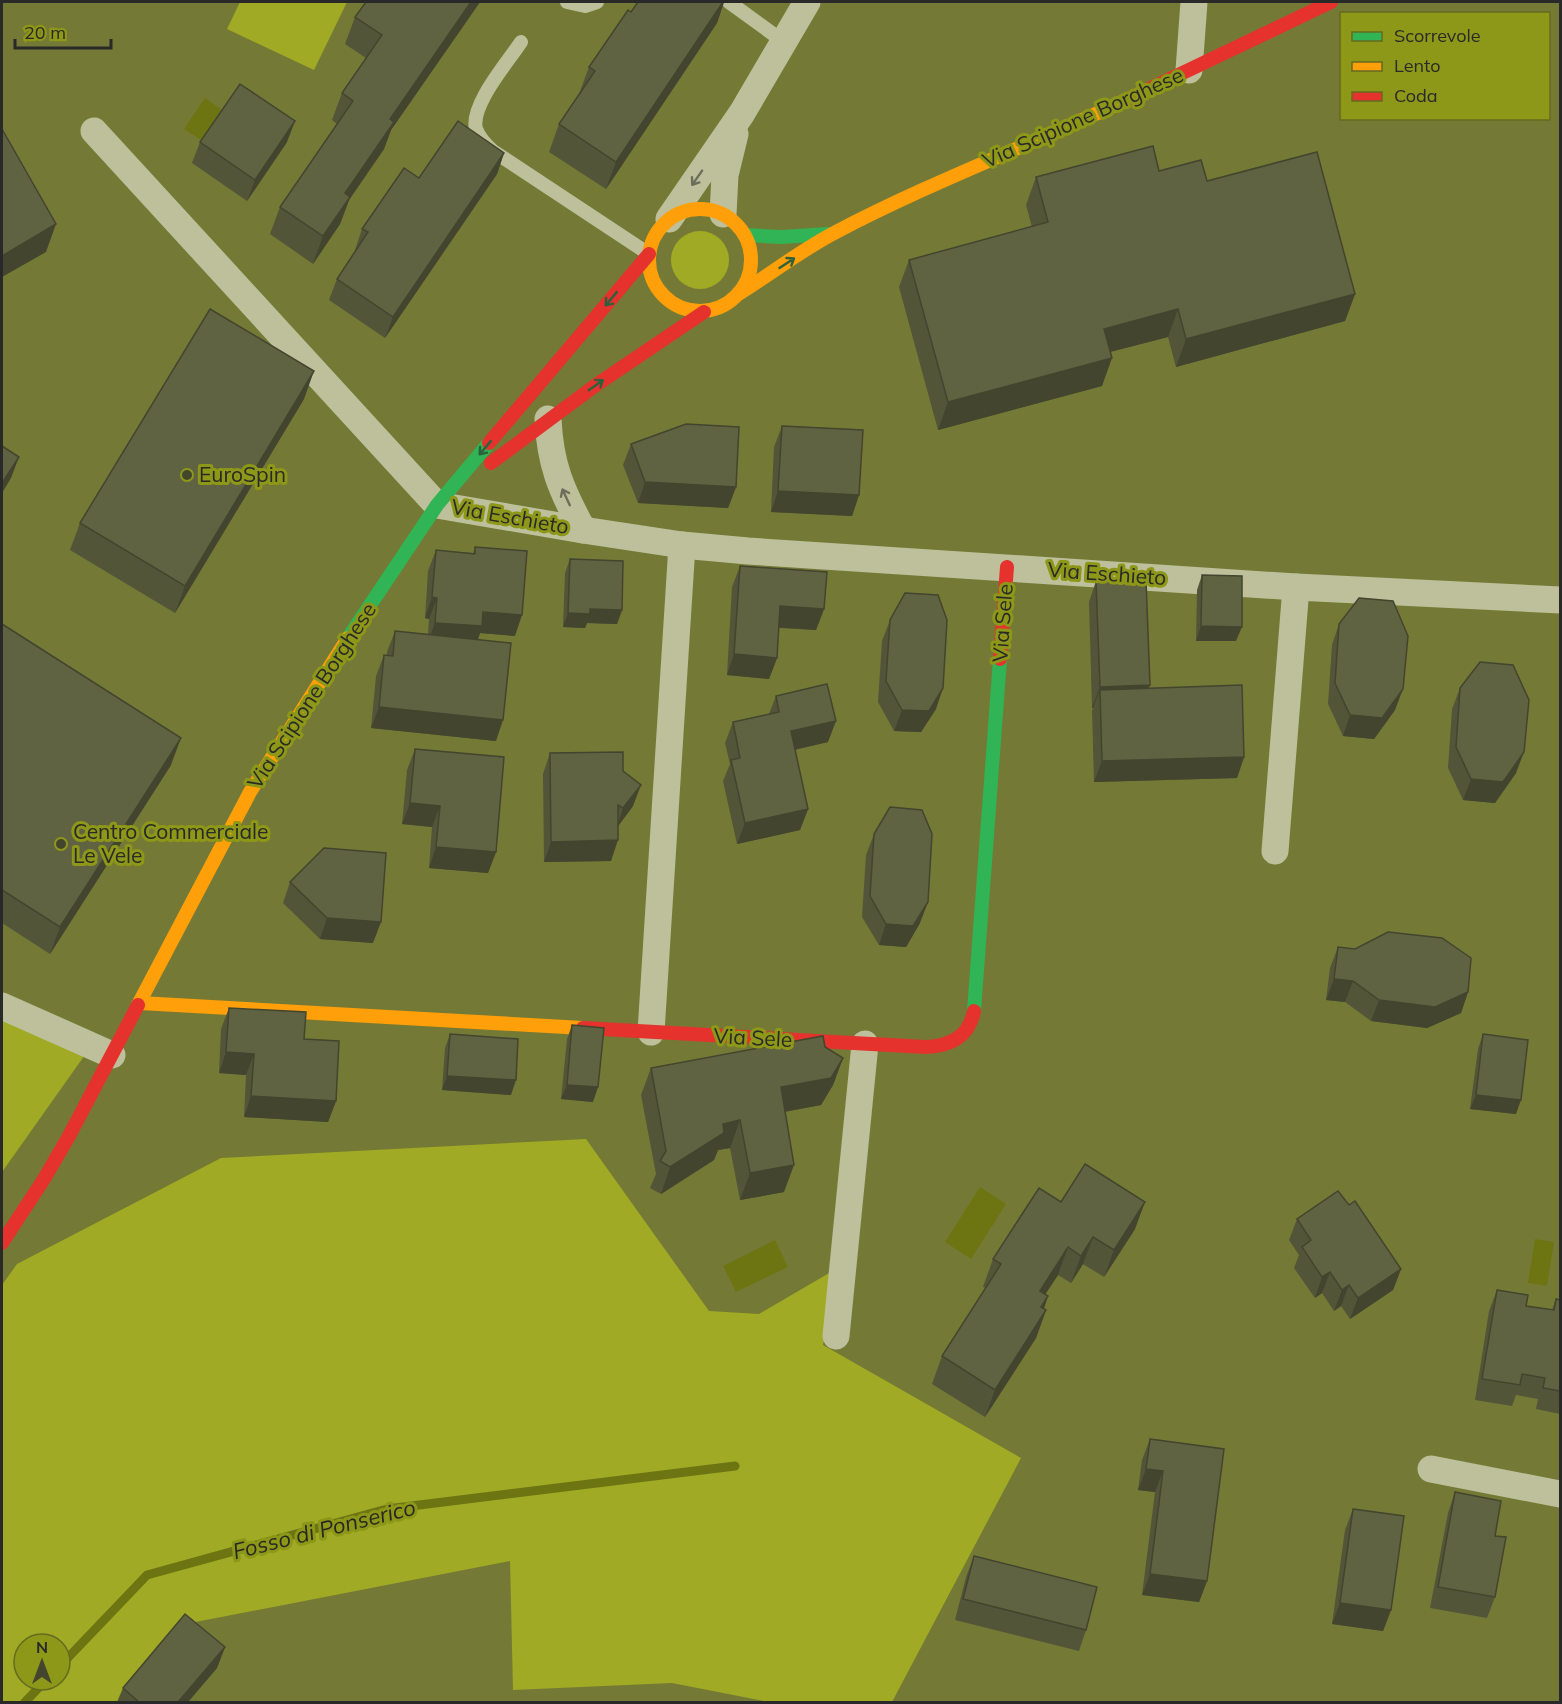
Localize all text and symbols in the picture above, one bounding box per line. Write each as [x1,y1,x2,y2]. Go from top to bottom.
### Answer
scale bar [15,12,111,50]
legend [1340,12,1550,120]
text: 20 m [24,21,66,44]
text: Scorrevole [1394,24,1481,47]
text: Lento [1394,54,1441,77]
street label: Via Scipione Borghese [978,61,1187,173]
text: Coda [1394,84,1438,107]
one-way arrow [691,170,703,186]
one-way arrow [778,257,795,269]
one-way arrow [604,291,618,306]
one-way arrow [587,379,603,391]
one-way arrow [479,440,492,456]
place label: EuroSpin [199,461,286,487]
marker: EuroSpin [180,468,194,482]
one-way arrow [559,488,571,506]
street label: Via Eschieto [449,493,571,539]
street label: Via Eschieto [1047,556,1167,590]
street label: Via Sele [986,583,1018,663]
street label: Via Scipione Borghese [241,597,381,794]
place label: Centro Commerciale Le Vele [73,818,269,868]
marker: Centro Commerciale Le Vele [54,837,68,851]
street label: Via Sele [713,1022,793,1052]
water label: Fosso di Ponserico [230,1493,418,1565]
north arrow [12,1632,72,1692]
text: N [36,1637,48,1657]

